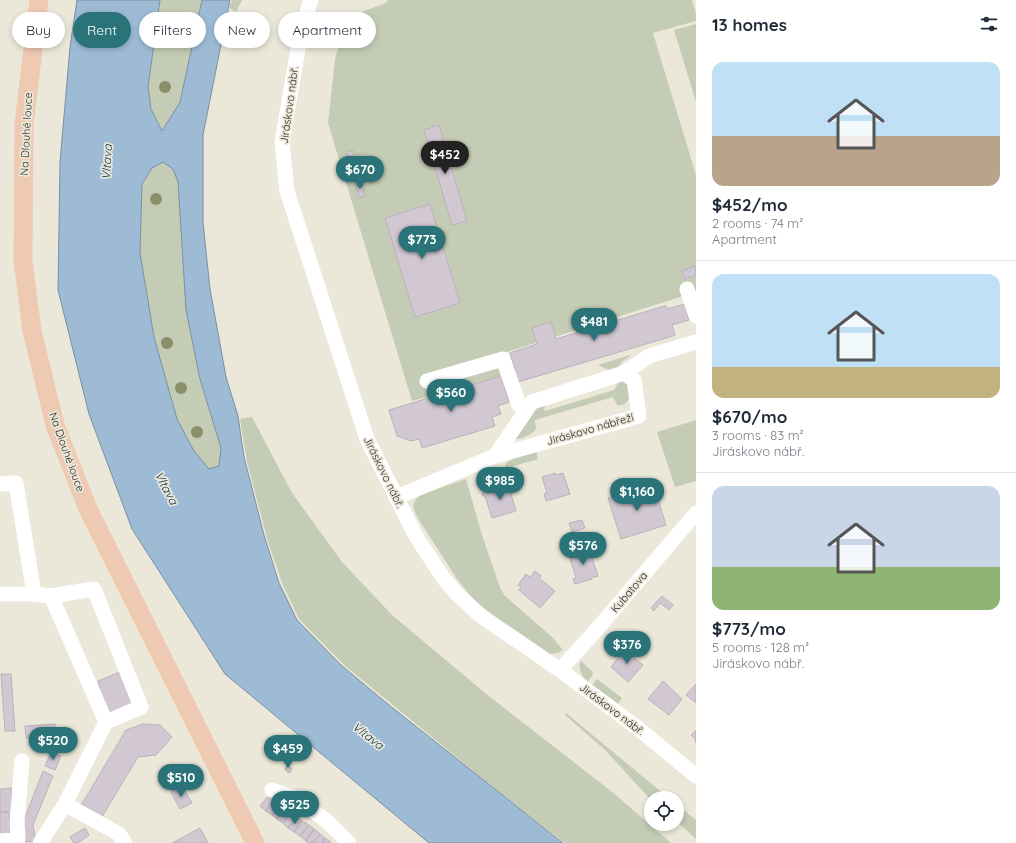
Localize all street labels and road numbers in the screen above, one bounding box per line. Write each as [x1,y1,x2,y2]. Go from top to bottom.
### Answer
street label: Jiráskovo nábř. [277,65,301,145]
street label: Na Dlouhé louce [17,92,35,176]
street label: Na Dlouhé louce [46,410,88,494]
street label: Jiráskovo nábřeží [545,410,636,448]
street label: Jiráskovo nábř. [361,434,407,510]
street label: Kubatova [608,568,650,616]
street label: Jiráskovo nábř. [577,680,647,738]

